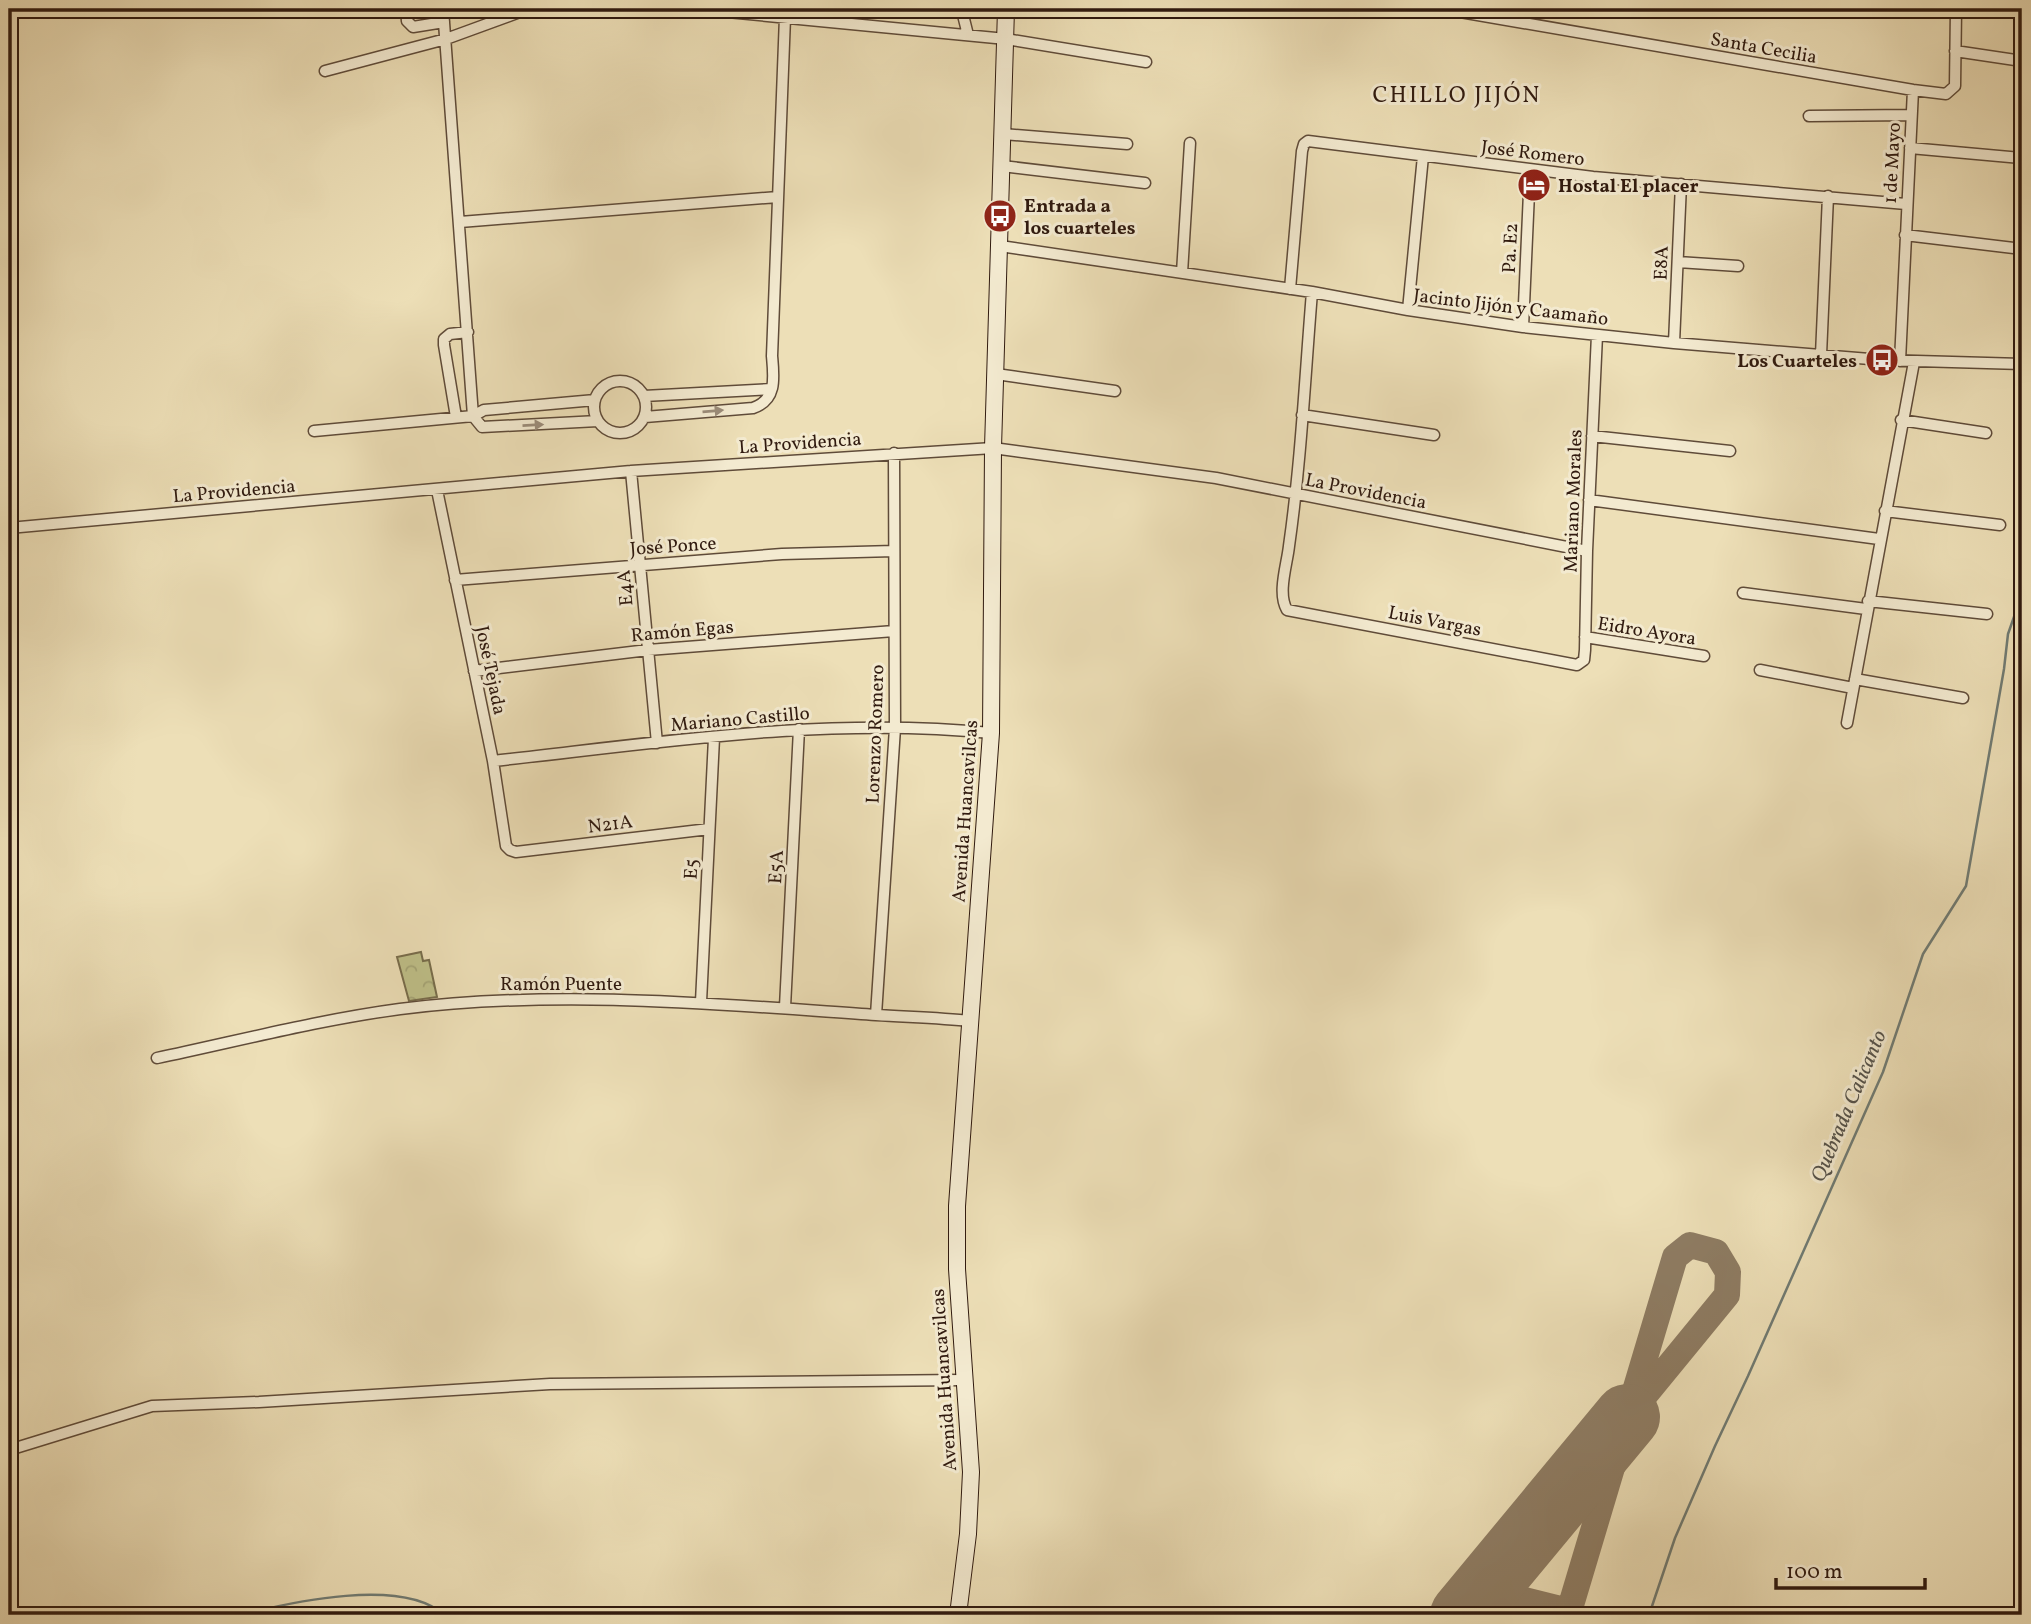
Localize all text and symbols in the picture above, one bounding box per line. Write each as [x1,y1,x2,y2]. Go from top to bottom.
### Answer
street label: Santa Cecilia [1708,27,1819,71]
district label: CHILLO JIJÓN [1373,80,1541,112]
street label: 1 de Mayo [1878,122,1908,204]
street label: José Romero [1480,135,1586,173]
hotel icon: Hostal El placer [1515,166,1553,204]
place label: Hostal El placer [1558,174,1698,200]
place label: Entrada a los cuarteles [1024,194,1136,242]
bus stop icon: Entrada a los cuarteles [981,197,1019,235]
street label: Pa. E2 [1497,222,1525,274]
street label: E8A [1648,245,1676,281]
street label: Jacinto Jijón y Caamaño [1412,283,1610,333]
bus stop icon: Los Cuarteles [1863,341,1901,379]
place label: Los Cuarteles [1737,349,1857,375]
one-way arrow [702,405,724,416]
one-way arrow [522,419,544,430]
street label: La Providencia [738,427,863,461]
street label: Mariano Morales [1559,429,1589,573]
street label: La Providencia [1303,467,1429,516]
street label: La Providencia [172,474,297,510]
street label: José Ponce [629,531,717,563]
street label: E4A [611,569,641,607]
street label: Luis Vargas [1386,600,1483,644]
street label: Eidro Ayora [1595,611,1698,653]
street label: Ramón Egas [630,615,735,649]
street label: José Tejada [468,623,512,717]
street label: Lorenzo Romero [861,664,891,804]
street label: Mariano Castillo [670,701,811,739]
street label: Avenida Huancavilcas [947,719,985,903]
street label: N21A [586,809,634,841]
street label: E5A [763,849,791,885]
street label: E5 [678,858,706,880]
street label: Ramón Puente [500,972,622,998]
water label: Quebrada Calicanto [1804,1026,1895,1187]
street label: Avenida Huancavilcas [926,1288,964,1472]
scale bar [1776,1547,1924,1591]
text: 100 m [1786,1558,1843,1587]

